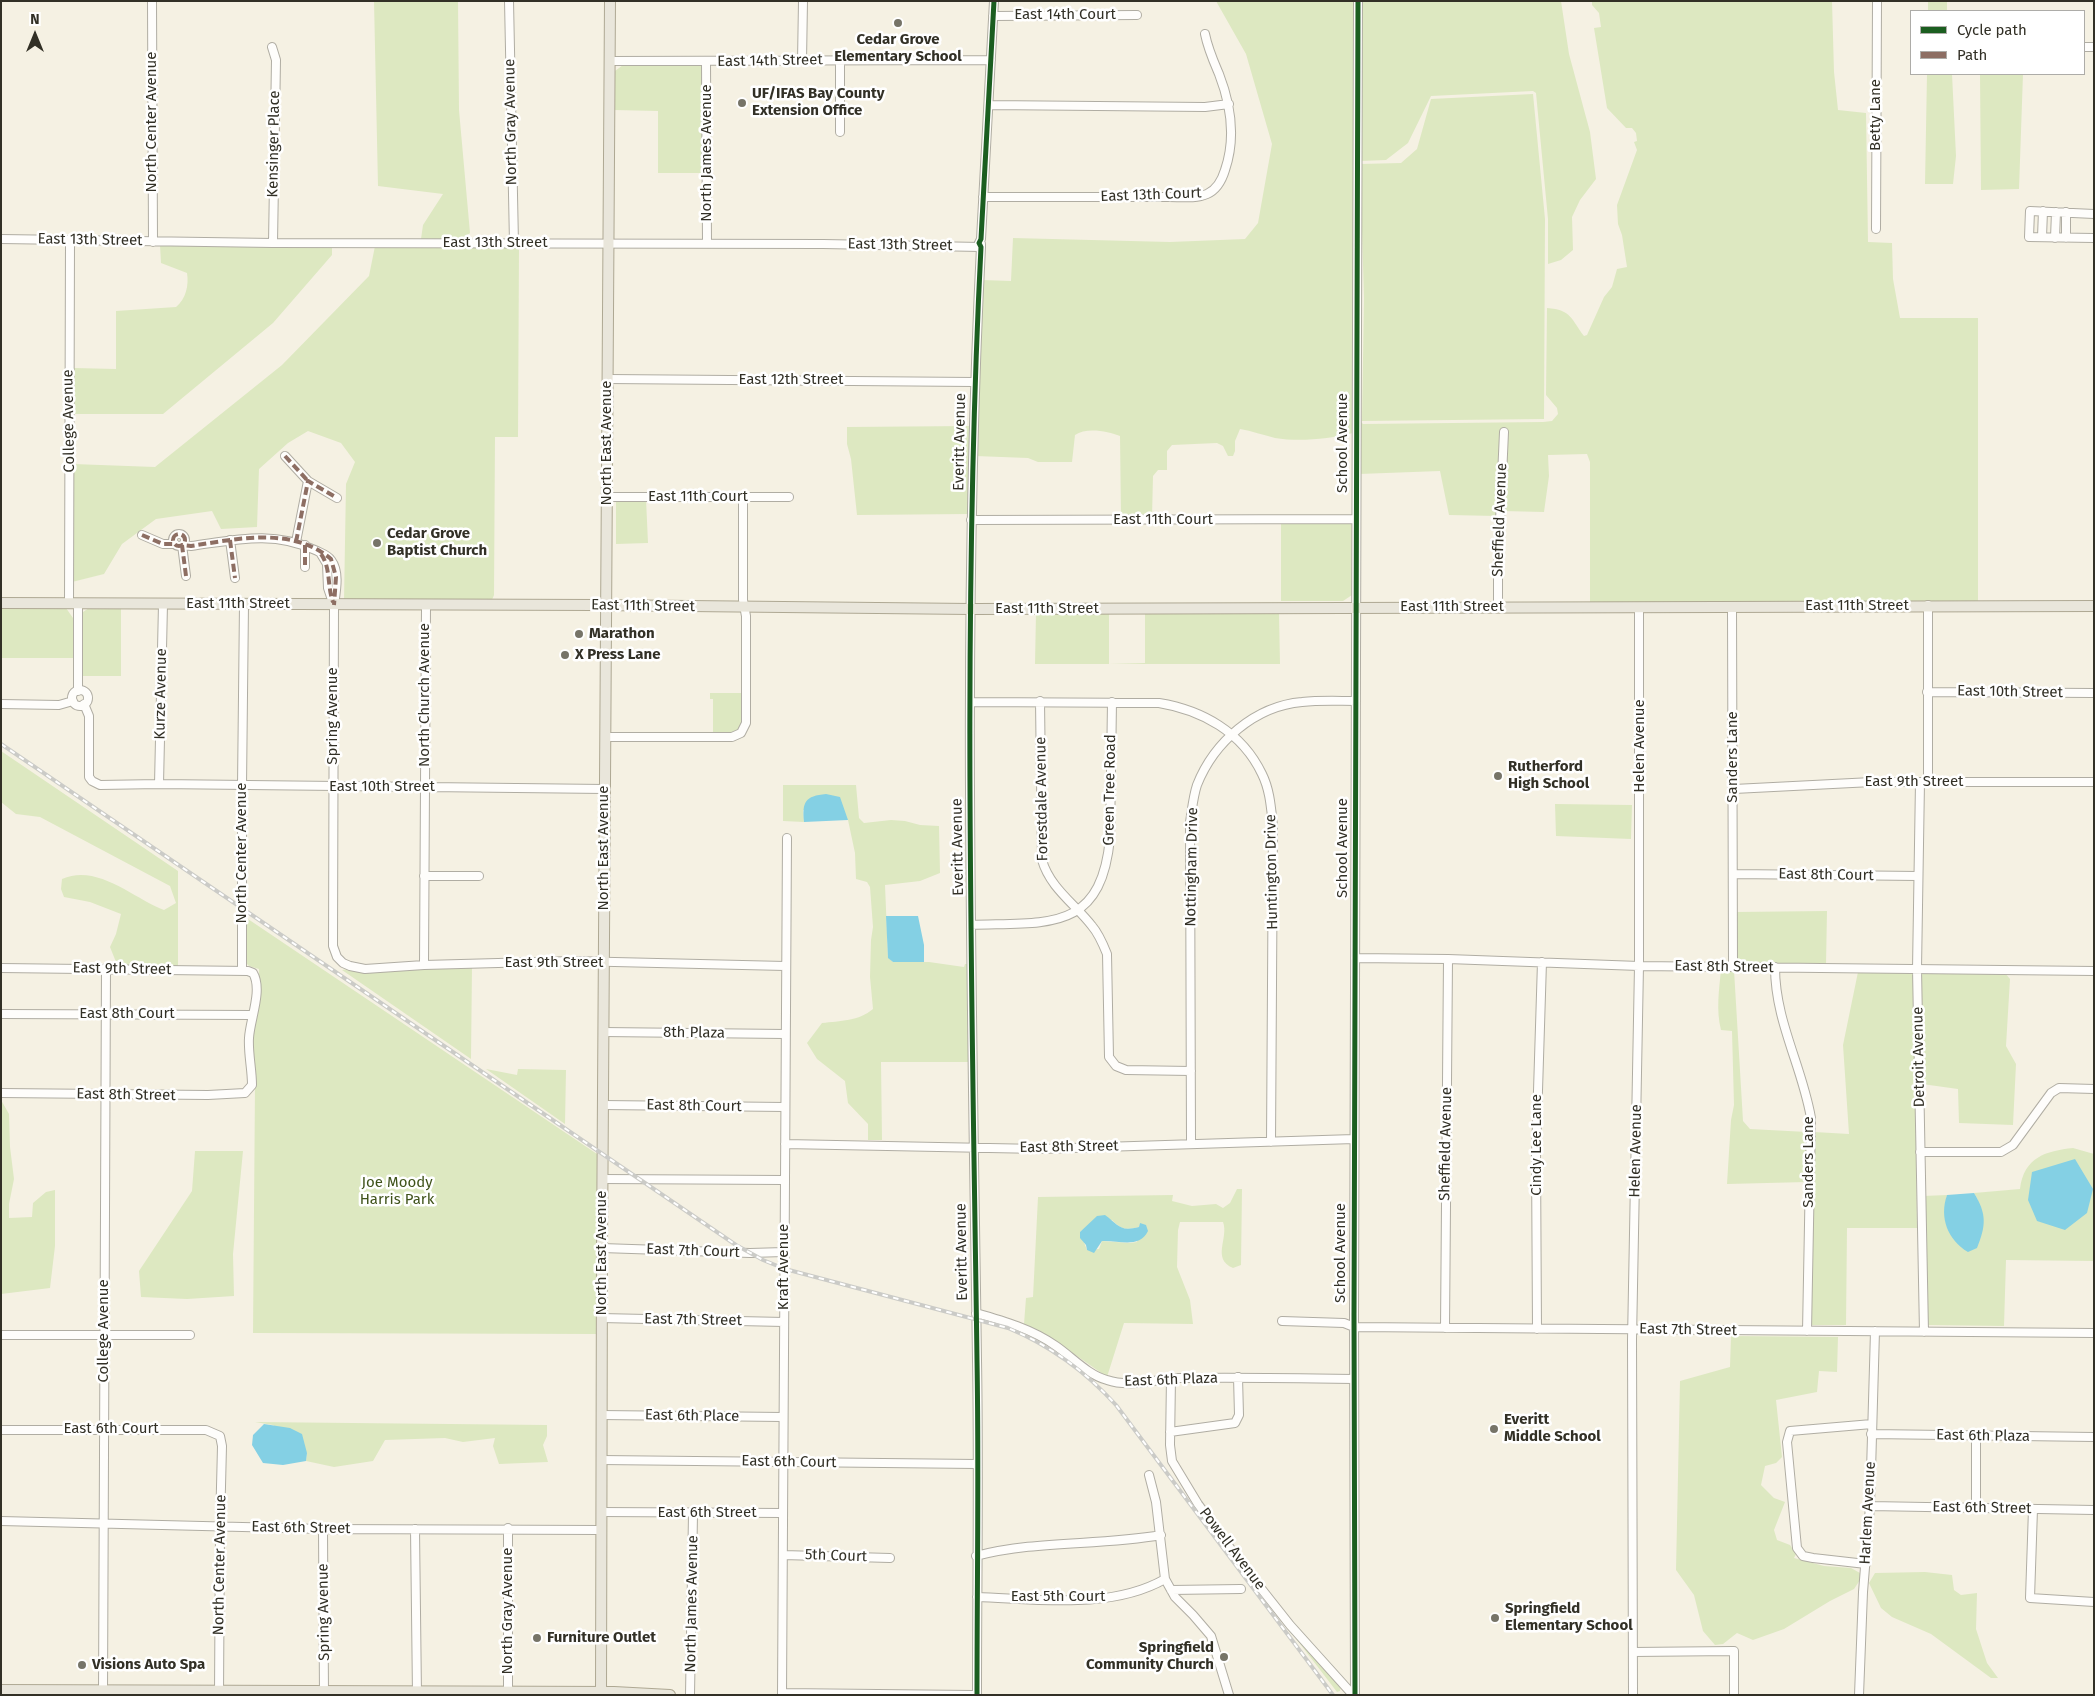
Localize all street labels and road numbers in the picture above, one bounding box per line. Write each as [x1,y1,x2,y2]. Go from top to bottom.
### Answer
street label: East 14th Court [1014,6,1116,24]
street label: East 14th Street [717,51,823,71]
street label: North Center Avenue [143,52,161,192]
street label: North Gray Avenue [501,58,521,186]
street label: Betty Lane [1867,79,1885,151]
street label: North James Avenue [698,84,716,222]
street label: Kensinger Place [264,90,284,198]
street label: East 13th Court [1100,184,1202,206]
street label: East 13th Street [37,230,143,250]
street label: East 13th Street [442,234,548,252]
street label: East 13th Street [847,235,953,255]
street label: College Avenue [59,369,79,473]
street label: East 12th Street [738,371,844,389]
street label: North East Avenue [598,380,616,506]
street label: Everitt Avenue [950,393,970,491]
street label: School Avenue [1334,393,1352,493]
street label: Sheffield Avenue [1489,463,1511,577]
street label: East 11th Court [648,488,748,506]
street label: East 11th Court [1113,511,1213,529]
street label: East 11th Street [186,595,290,613]
street label: East 11th Street [591,596,695,616]
street label: East 11th Street [1805,597,1909,615]
street label: East 11th Street [1400,598,1504,616]
street label: East 11th Street [995,600,1099,618]
street label: North Church Avenue [416,623,434,767]
street label: Kurze Avenue [151,648,171,740]
street label: Spring Avenue [324,667,342,765]
street label: East 10th Street [1957,682,2063,702]
street label: Helen Avenue [1631,699,1649,793]
street label: Sanders Lane [1724,711,1742,803]
street label: Green Tree Road [1100,734,1120,846]
street label: Forestdale Avenue [1032,737,1052,861]
street label: East 9th Street [1865,773,1963,791]
street label: East 10th Street [329,778,435,796]
street label: North Center Avenue [233,783,251,923]
street label: North East Avenue [595,785,613,911]
street label: Everitt Avenue [948,798,968,896]
street label: School Avenue [1334,798,1352,898]
street label: Nottingham Drive [1182,807,1202,927]
street label: Huntington Drive [1262,814,1282,930]
street label: East 8th Court [1778,865,1874,885]
street label: East 9th Street [505,954,603,972]
street label: East 8th Street [1674,957,1774,977]
street label: East 9th Street [72,959,172,979]
street label: East 8th Court [79,1005,175,1023]
street label: Detroit Avenue [1909,1006,1929,1108]
street label: 8th Plaza [663,1023,725,1043]
street label: East 8th Street [76,1085,176,1105]
street label: Sheffield Avenue [1436,1087,1456,1201]
street label: Cindy Lee Lane [1528,1094,1546,1196]
street label: East 8th Court [646,1096,742,1116]
street label: Helen Avenue [1626,1104,1646,1198]
street label: Sanders Lane [1800,1116,1818,1208]
street label: East 8th Street [1019,1137,1119,1157]
street label: North East Avenue [593,1190,611,1316]
street label: Everitt Avenue [952,1203,972,1301]
street label: School Avenue [1332,1203,1350,1303]
street label: Kraft Avenue [775,1224,793,1310]
street label: East 7th Court [646,1240,740,1262]
street label: College Avenue [95,1279,113,1383]
street label: East 7th Street [644,1310,742,1330]
street label: East 7th Street [1639,1320,1737,1340]
street label: East 6th Plaza [1124,1369,1218,1391]
street label: East 6th Place [645,1406,739,1426]
street label: East 6th Court [63,1420,159,1438]
street label: East 6th Plaza [1936,1426,2030,1446]
street label: East 6th Court [741,1452,837,1472]
street label: Harlem Avenue [1856,1461,1880,1565]
street label: North Center Avenue [210,1494,230,1636]
street label: East 6th Street [1932,1498,2032,1518]
street label: East 6th Street [657,1504,757,1522]
street label: Powell Avenue [1195,1504,1269,1594]
street label: East 6th Street [251,1518,351,1538]
street label: North James Avenue [682,1535,702,1673]
street label: 5th Court [805,1546,867,1566]
street label: North Gray Avenue [499,1548,517,1674]
street label: Spring Avenue [314,1563,334,1661]
street label: East 5th Court [1011,1588,1105,1606]

